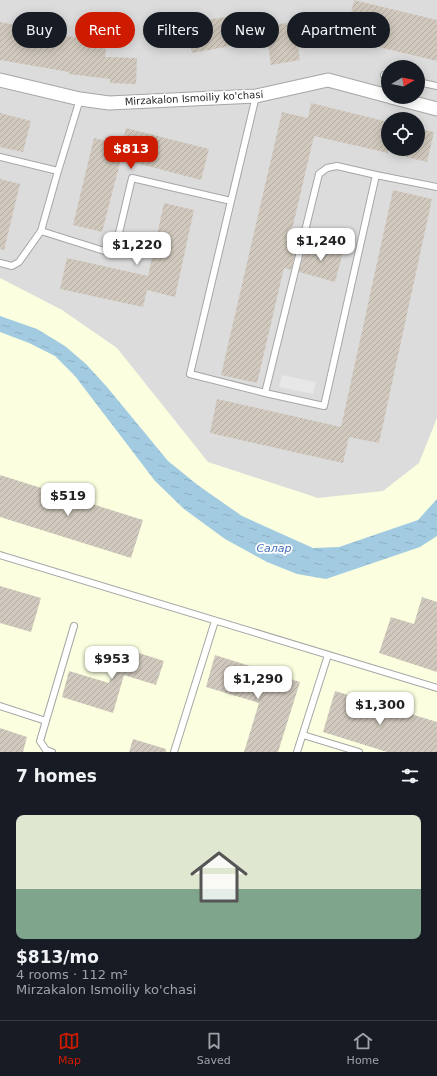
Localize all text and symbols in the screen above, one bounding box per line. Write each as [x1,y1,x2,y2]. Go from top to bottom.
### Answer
chip: Buy [12,12,67,48]
chip: Rent [75,12,135,48]
chip: Filters [143,12,213,48]
chip: New [221,12,279,48]
chip: Apartment [287,12,390,48]
north arrow [381,60,425,104]
map controls [381,60,425,156]
street label: Mirzakalon Ismoiliy ko'chasi [124,89,264,107]
button: locate [381,112,425,156]
pin: $813 [107,136,155,170]
text: $813 [113,141,149,156]
pin: $1,240 [288,228,354,262]
pin: $1,220 [104,232,170,266]
text: $1,240 [296,233,346,248]
text: $1,220 [112,237,162,252]
pin: $519 [44,483,92,517]
text: $519 [50,488,86,503]
water label: Салар [256,542,292,555]
pin: $953 [88,646,136,680]
text: $953 [94,651,130,666]
pin: $1,290 [225,666,291,700]
text: $1,290 [233,671,283,686]
pin: $1,300 [347,692,413,726]
text: $1,300 [355,697,405,712]
icon: filters [399,765,421,787]
text: 7 homes [16,766,97,786]
icon: home [183,841,255,913]
text: $813/mo [16,947,99,967]
text: 4 rooms · 112 m² [16,967,128,982]
text: Mirzakalon Ismoiliy ko'chasi [16,982,196,997]
tab: Map [58,1030,81,1067]
tab: Saved [197,1030,231,1067]
tab: Home [347,1030,379,1067]

